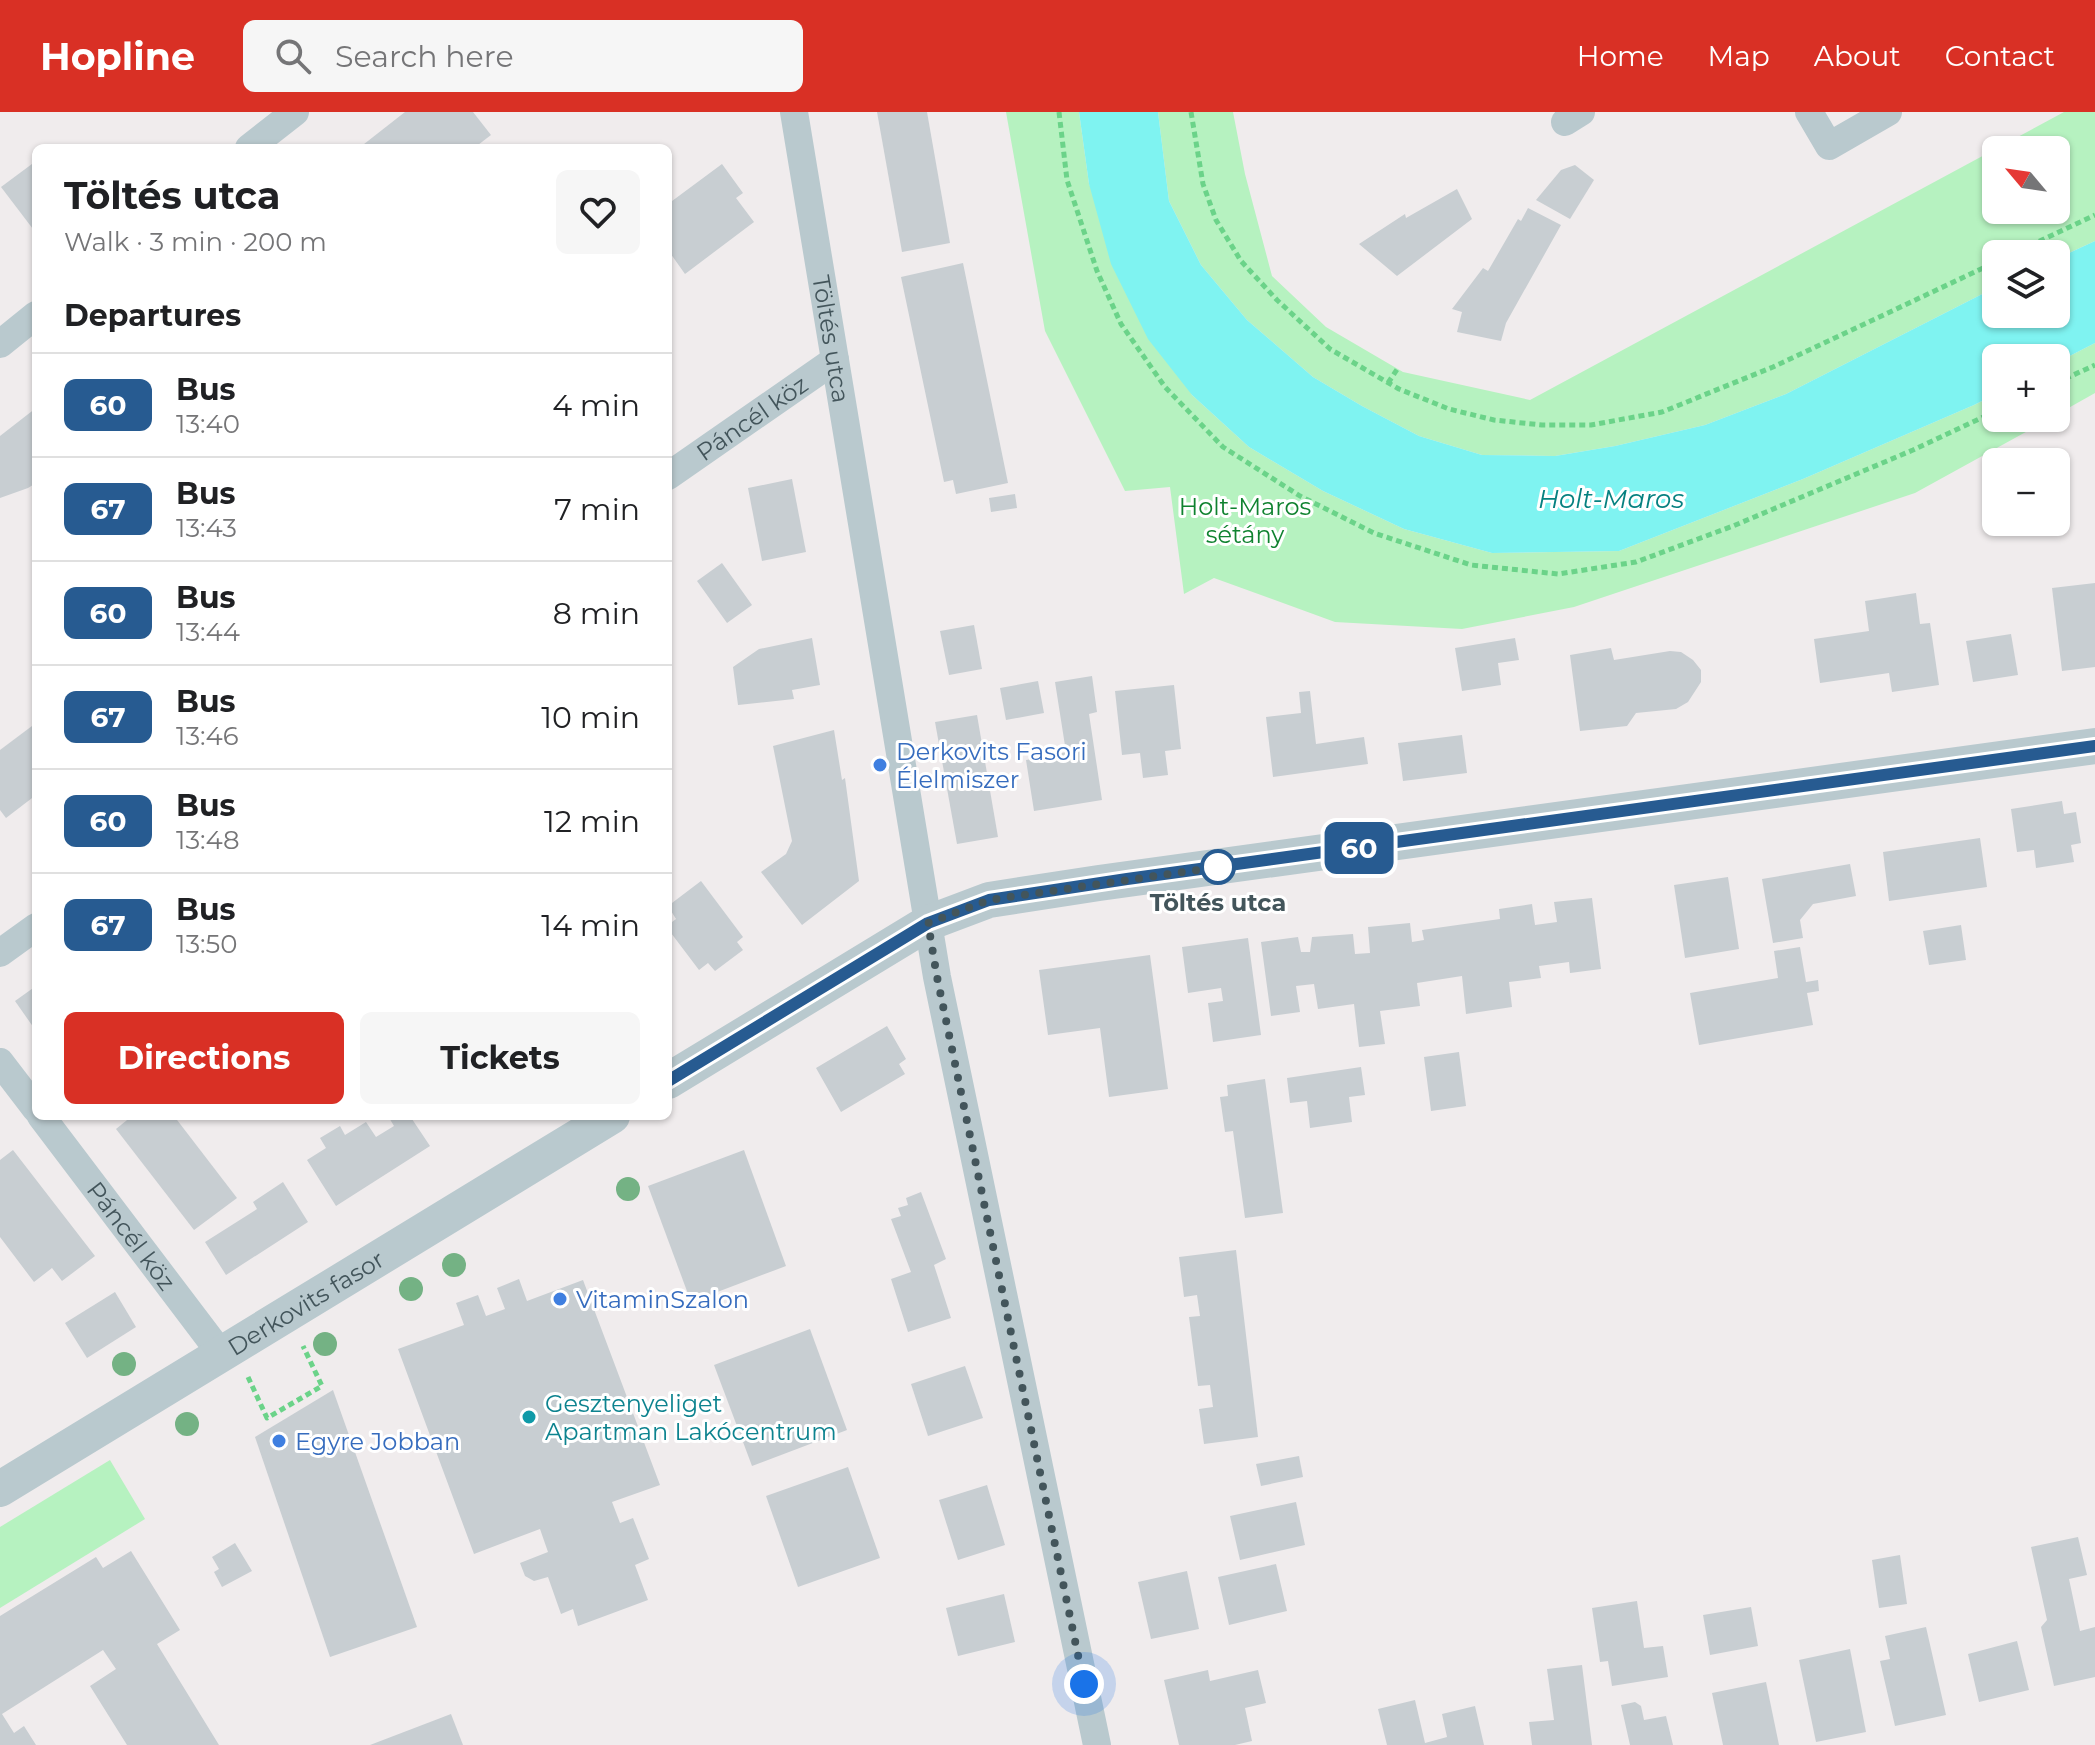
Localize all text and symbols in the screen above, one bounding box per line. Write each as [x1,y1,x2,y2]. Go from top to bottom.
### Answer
search box [243,20,803,92]
text: Hopline [40,33,195,80]
icon: search [271,34,315,78]
text: Search here [335,38,514,75]
text: Home [1577,39,1664,73]
text: Map [1708,39,1770,73]
text: About [1814,39,1901,73]
text: Contact [1945,39,2055,73]
north arrow [1982,136,2070,224]
map controls [1982,136,2070,536]
button: heart [556,170,640,254]
text: Töltés utca [64,172,280,219]
text: Walk · 3 min · 200 m [64,226,327,258]
button: layers [1982,240,2070,328]
street label: Töltés utca [807,273,856,405]
text: Departures [64,297,241,334]
button: + [1982,344,2070,432]
street label: Páncél köz [691,369,813,466]
text: Bus [176,371,236,408]
text: 4 min [552,387,640,424]
text: 60 [90,388,126,422]
text: 13:40 [176,408,240,440]
button: − [1982,448,2070,536]
text: Bus [176,475,236,512]
water label: Holt-Maros [1538,483,1684,515]
text: 7 min [554,491,640,528]
text: 67 [90,492,126,526]
park label: Holt-Maros sétány [1179,492,1311,549]
text: 13:43 [176,512,237,544]
text: Bus [176,579,236,616]
text: 8 min [553,595,640,632]
text: 60 [90,596,126,630]
text: 13:44 [176,616,240,648]
text: Bus [176,683,236,720]
text: 10 min [541,699,640,736]
text: 67 [90,700,126,734]
text: 13:46 [176,720,239,752]
place label: Derkovits Fasori Élelmiszer [896,737,1087,794]
marker: Derkovits Fasori Élelmiszer [871,756,889,774]
text: Bus [176,787,236,824]
text: 12 min [544,803,640,840]
text: 60 [90,804,126,838]
line badge: 60 [1323,822,1395,874]
text: 13:48 [176,824,240,856]
text: 60 [1341,831,1377,865]
marker: Töltés utca [1201,850,1235,884]
place label: Töltés utca [1150,888,1286,917]
text: Bus [176,891,236,928]
text: 14 min [541,907,640,944]
text: 67 [90,908,126,942]
text: 13:50 [176,928,238,960]
button: Directions [64,1012,344,1104]
button: Tickets [360,1012,640,1104]
street label: Páncél köz [81,1175,182,1296]
street label: Derkovits fasor [222,1244,389,1361]
place label: VitaminSzalon [576,1285,749,1314]
marker: VitaminSzalon [551,1290,569,1308]
place label: Gesztenyeliget Apartman Lakócentrum [545,1389,837,1446]
marker: Gesztenyeliget Apartman Lakócentrum [520,1408,538,1426]
place label: Egyre Jobban [295,1427,460,1456]
marker: Egyre Jobban [270,1432,288,1450]
your location [1064,1664,1104,1704]

